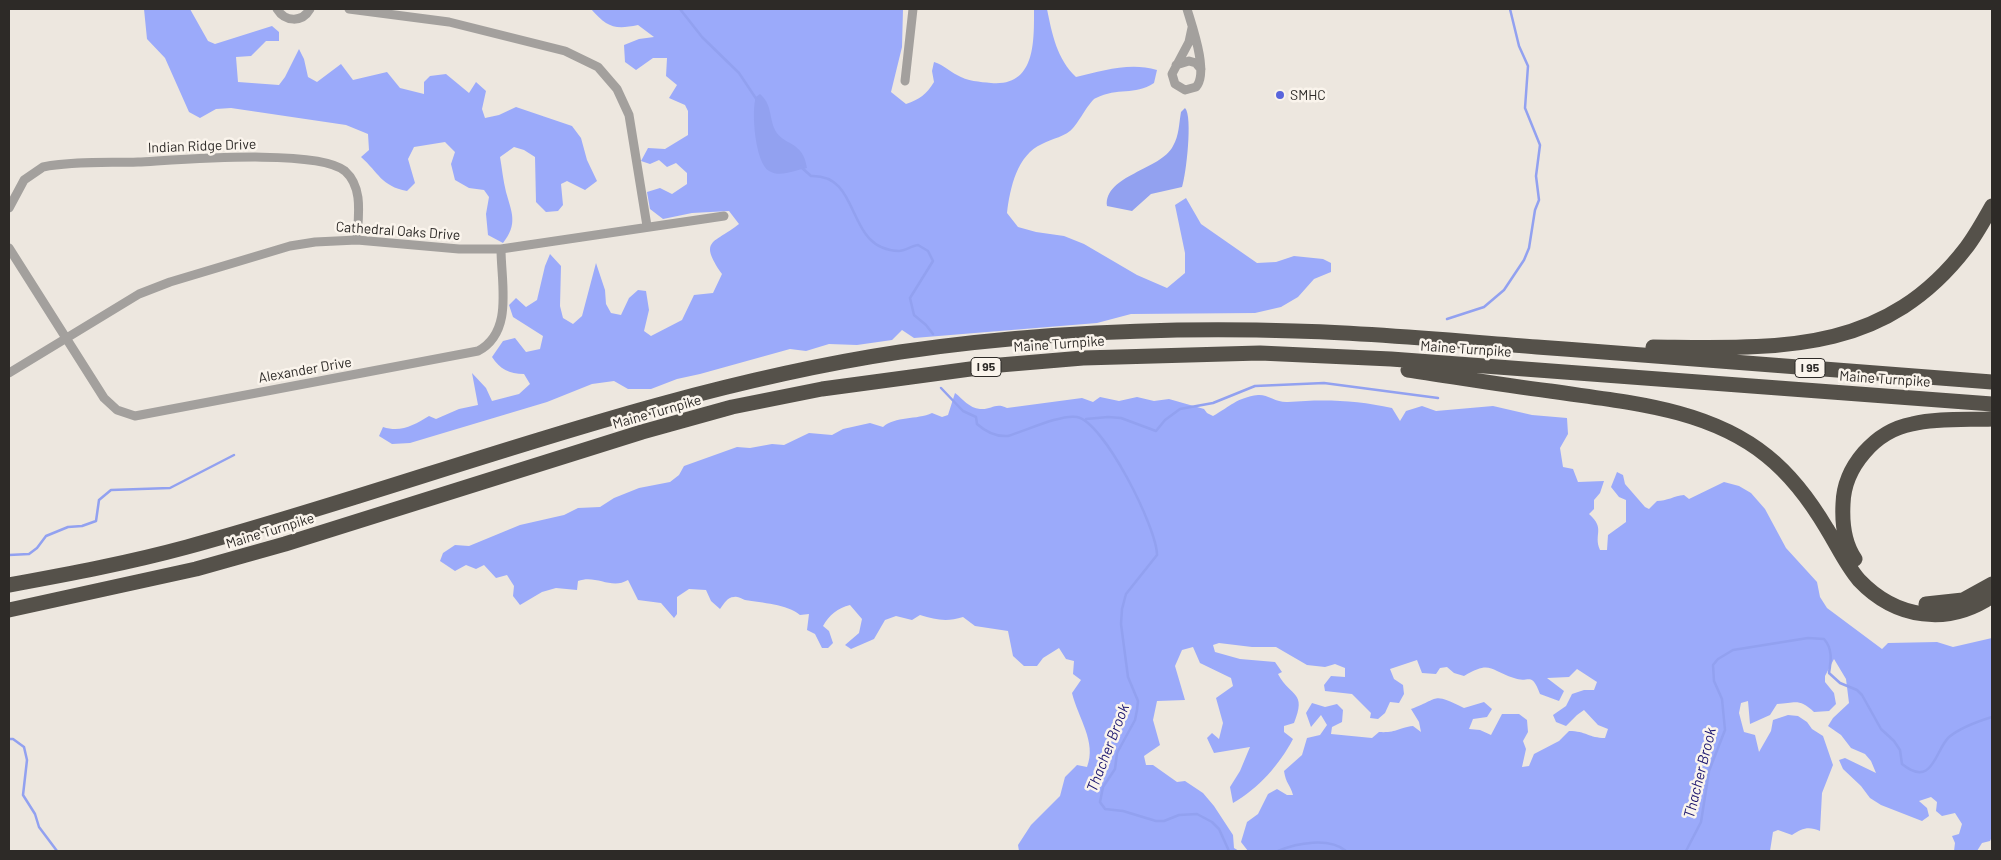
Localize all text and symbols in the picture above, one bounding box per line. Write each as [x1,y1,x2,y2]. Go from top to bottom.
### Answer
place label: SMHC [1290,87,1326,103]
marker: SMHC [1274,89,1286,101]
street label: Indian Ridge Drive [147,136,257,156]
street label: Cathedral Oaks Drive [335,218,461,244]
street label: Maine Turnpike [1013,332,1105,356]
street label: Maine Turnpike [1420,337,1512,361]
street label: Alexander Drive [257,354,353,386]
road number: I 95 [971,358,1001,377]
road number: I 95 [1795,358,1825,378]
street label: Maine Turnpike [1839,367,1931,391]
street label: Maine Turnpike [611,391,703,433]
street label: Maine Turnpike [224,510,316,552]
water label: Thacher Brook [1083,701,1133,795]
water label: Thacher Brook [1680,726,1720,820]

